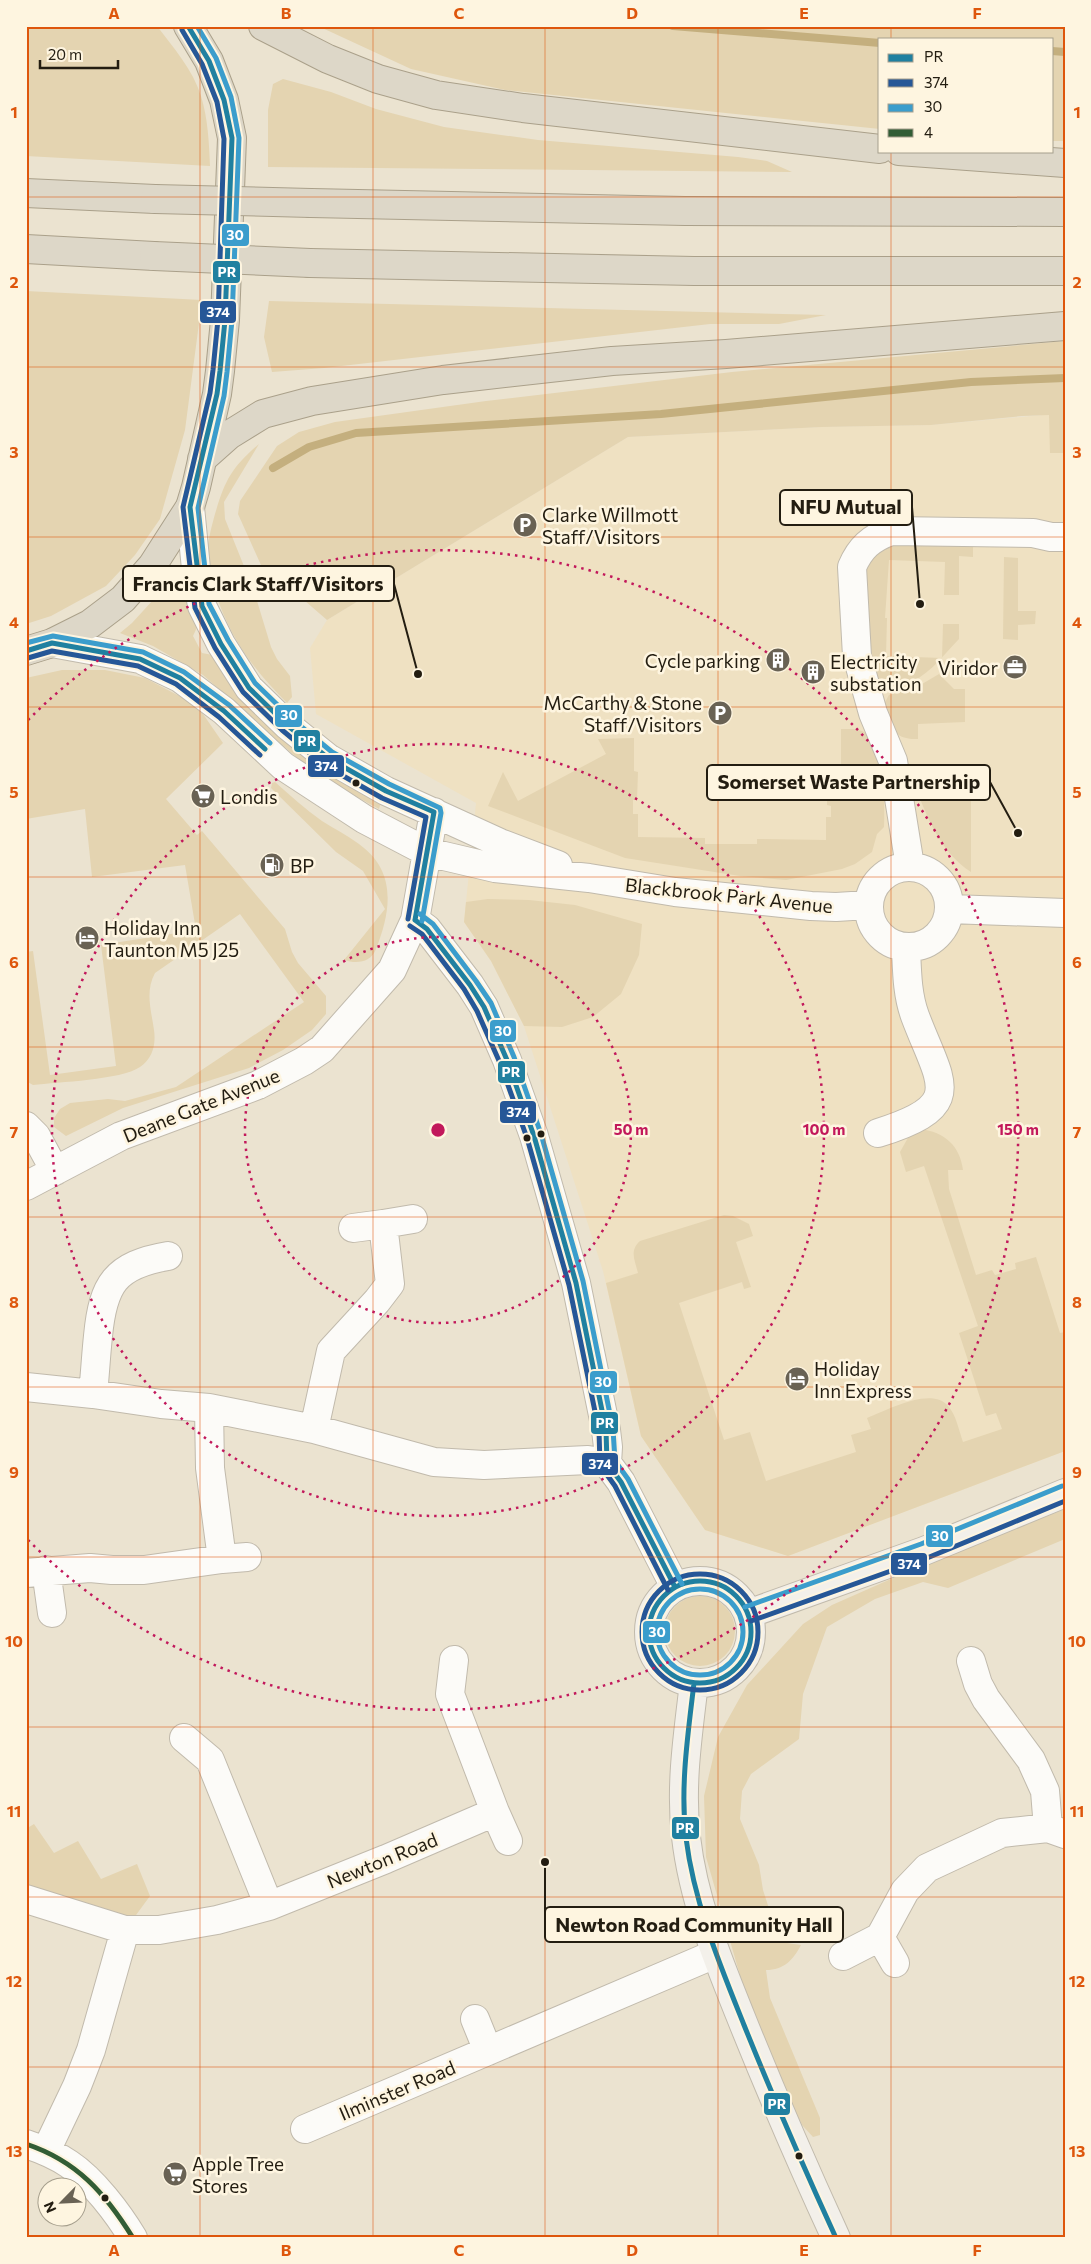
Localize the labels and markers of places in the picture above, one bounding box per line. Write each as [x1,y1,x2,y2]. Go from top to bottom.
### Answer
callout: NFU Mutual [780,490,912,525]
place label: Clarke Willmott Staff/Visitors [542,503,678,548]
parking icon: Clarke Willmott Staff/Visitors [512,512,538,538]
callout: Francis Clark Staff/Visitors [123,566,394,601]
building icon: Cycle parking [765,647,791,673]
place label: Cycle parking [645,649,760,672]
place label: Electricity substation [830,650,922,695]
office icon: Viridor [1002,654,1028,680]
place label: Viridor [938,656,998,679]
building icon: Electricity substation [800,659,826,685]
place label: McCarthy & Stone Staff/Visitors [544,691,702,736]
parking icon: McCarthy & Stone Staff/Visitors [707,700,733,726]
callout: Somerset Waste Partnership [707,765,990,800]
unlabelled marker [351,778,361,788]
supermarket icon: Londis [190,783,216,809]
place label: Londis [220,785,278,808]
fuel station icon: BP [259,852,285,878]
place label: BP [290,854,314,877]
place label: Holiday Inn Taunton M5 J25 [104,916,239,961]
hotel icon: Holiday Inn Taunton M5 J25 [74,925,100,951]
centre of rings [429,1121,447,1139]
unlabelled marker [536,1129,546,1139]
unlabelled marker [522,1133,532,1143]
place label: Holiday Inn Express [814,1357,912,1402]
hotel icon: Holiday Inn Express [784,1366,810,1392]
callout: Newton Road Community Hall [545,1907,843,1942]
unlabelled marker [794,2151,804,2161]
place label: Apple Tree Stores [192,2152,284,2197]
supermarket icon: Apple Tree Stores [162,2161,188,2187]
unlabelled marker [100,2193,110,2203]

